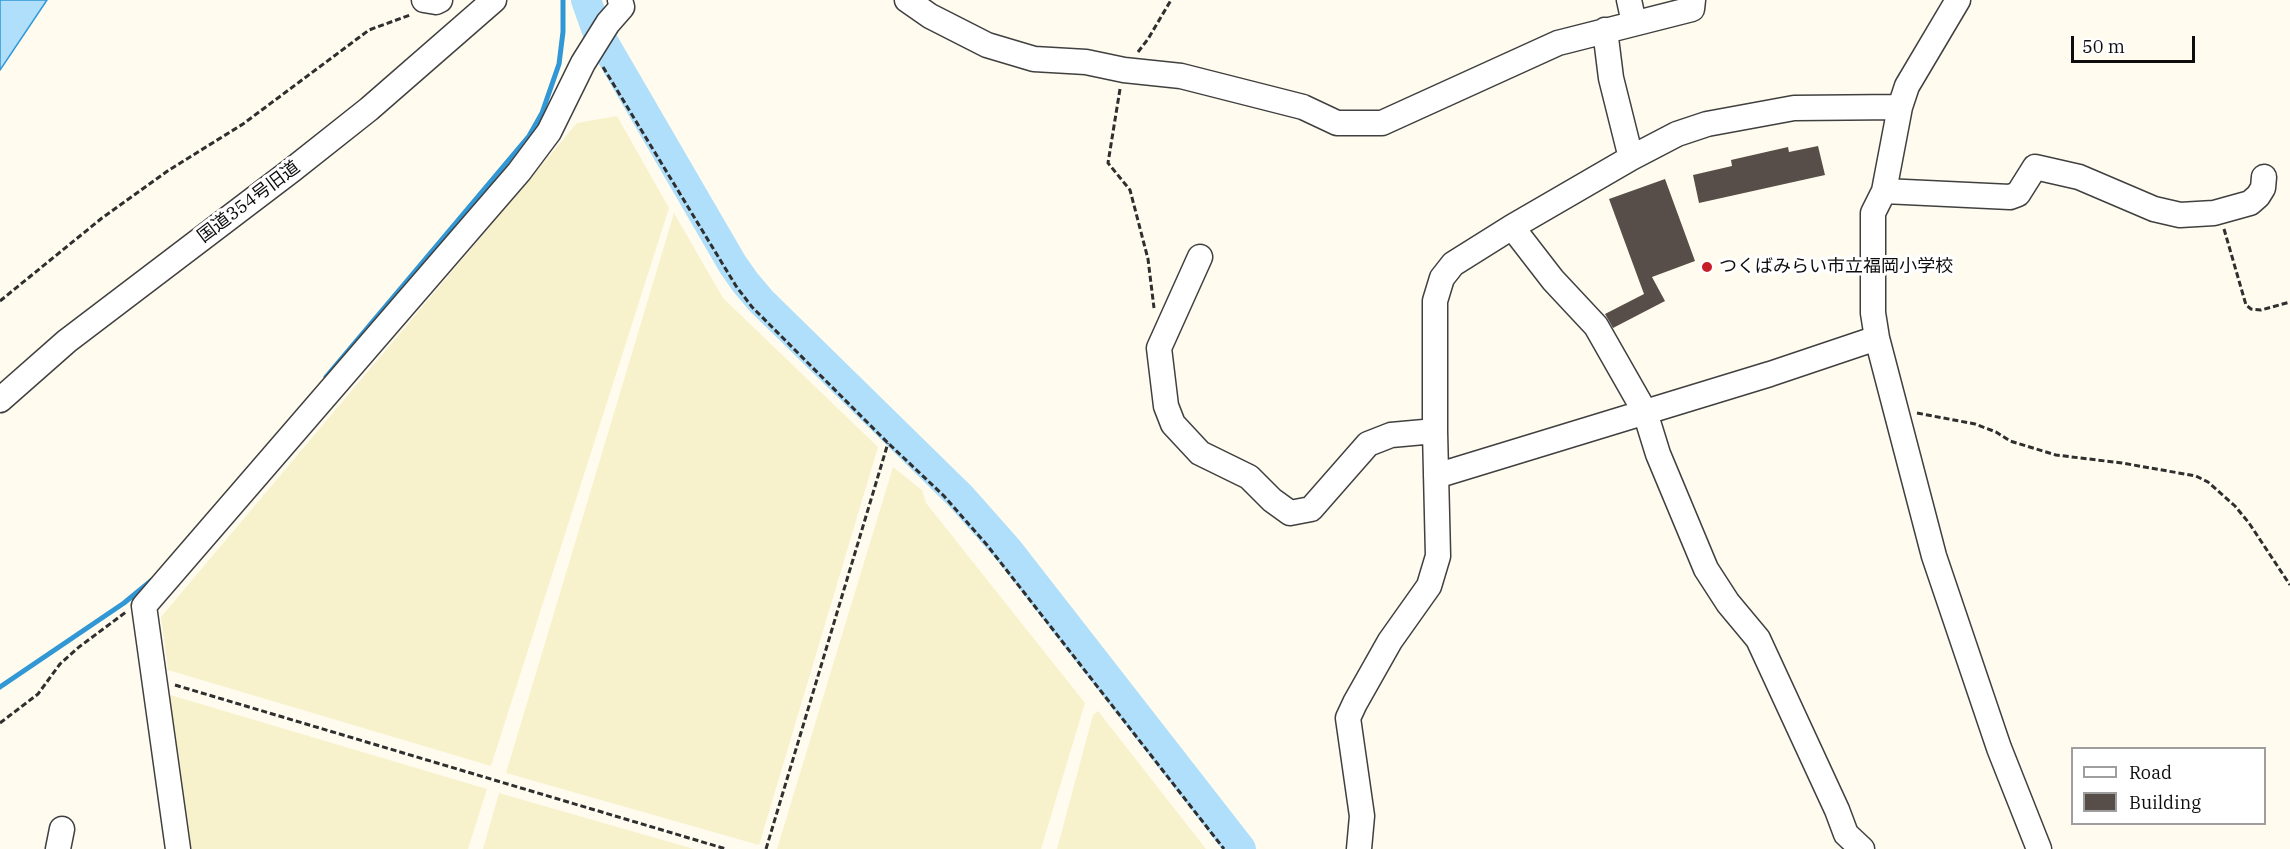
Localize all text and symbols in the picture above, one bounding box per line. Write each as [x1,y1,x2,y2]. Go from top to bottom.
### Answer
scale bar [2074,24,2198,62]
text: 50 m [2082,35,2125,58]
street label: 国道354号旧道 [194,157,304,247]
place label: つくばみらい市立福岡小学校 [1719,256,1953,278]
marker: つくばみらい市立福岡小学校 [1700,260,1714,274]
legend [2071,747,2266,825]
text: Road [2129,761,2172,784]
text: Building [2129,791,2201,814]

